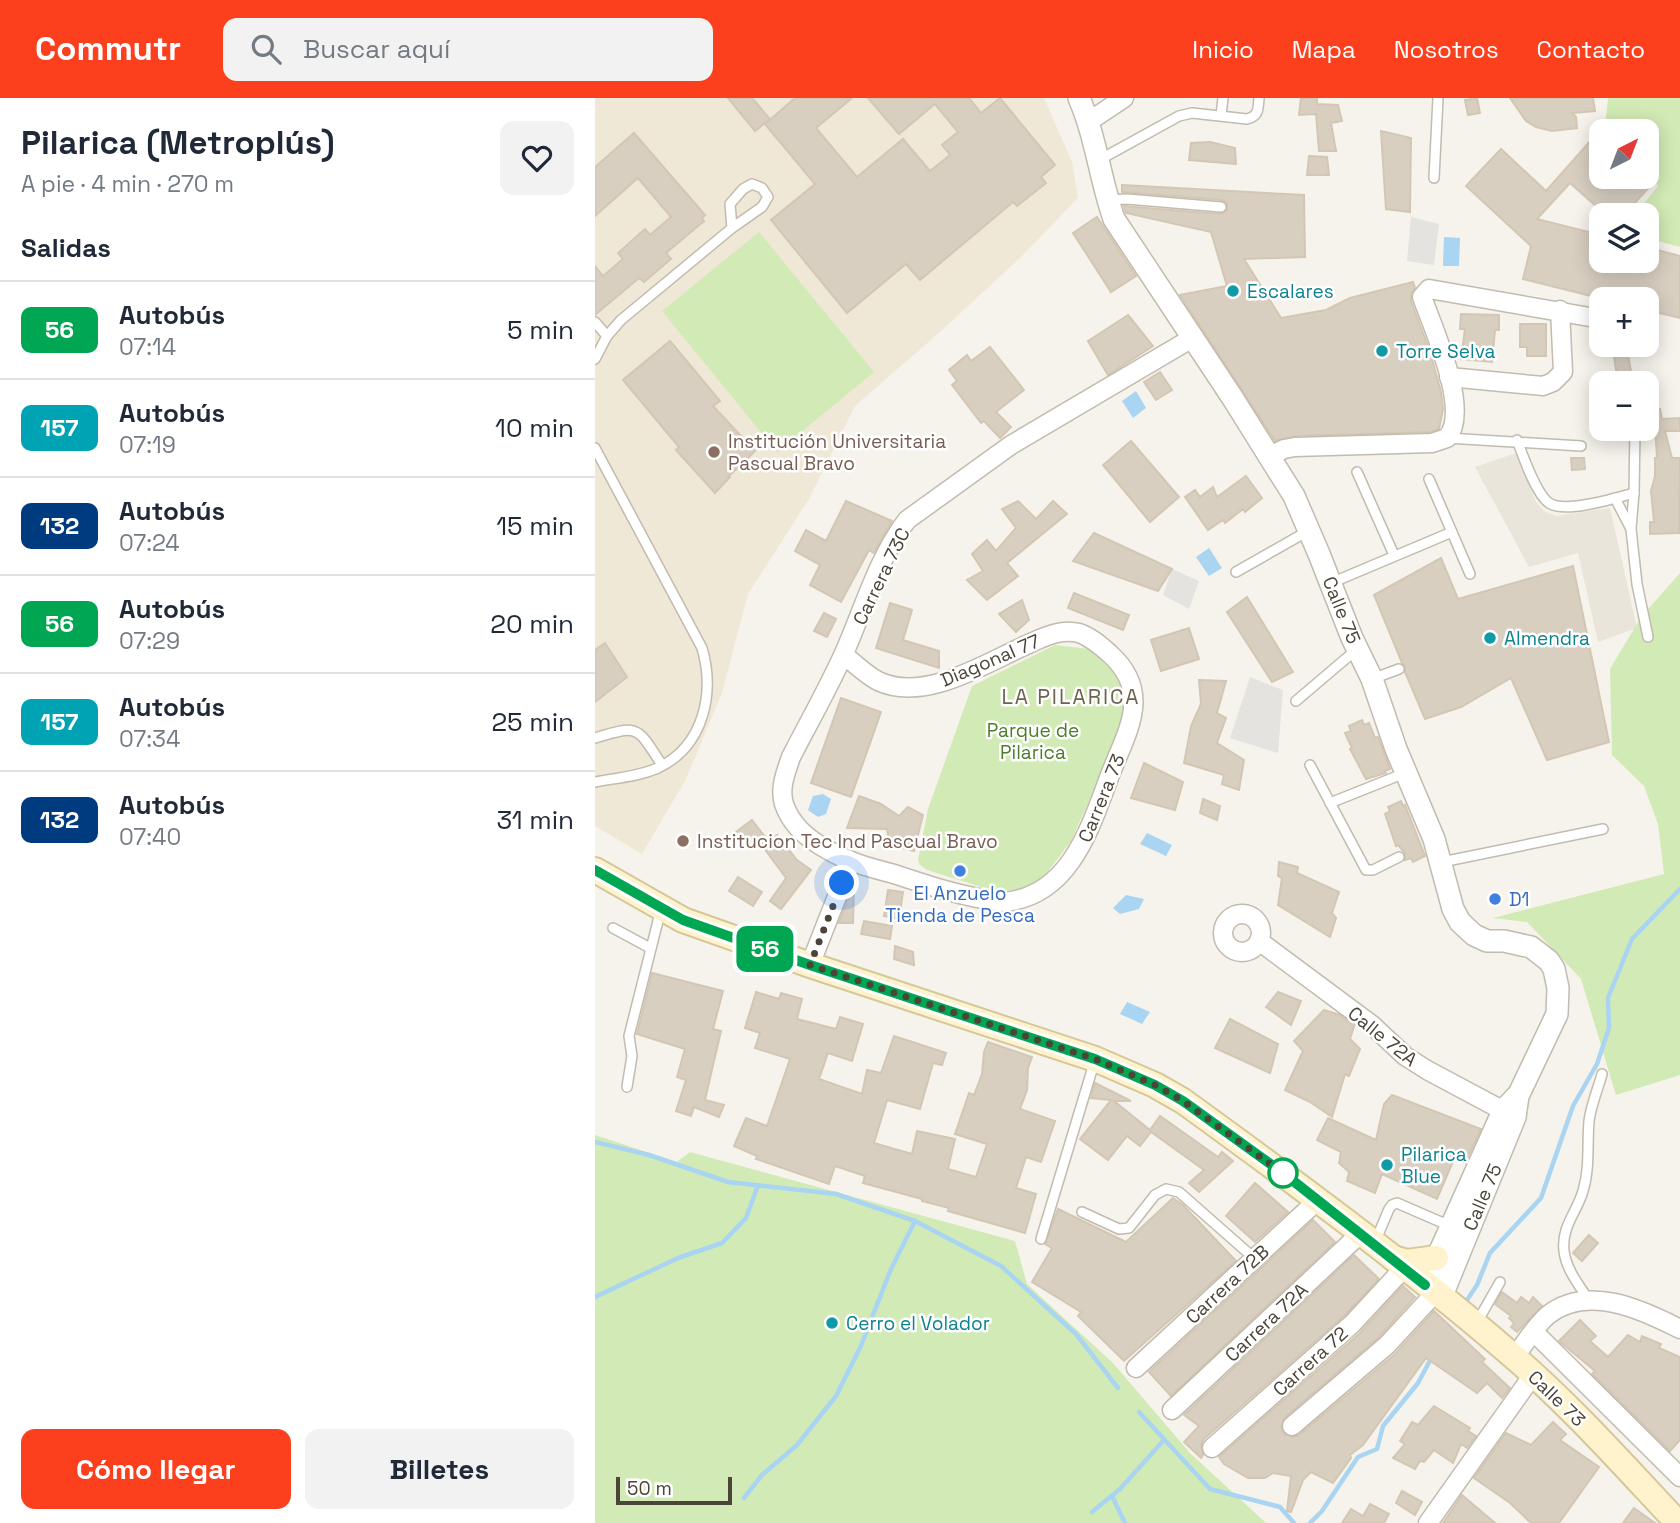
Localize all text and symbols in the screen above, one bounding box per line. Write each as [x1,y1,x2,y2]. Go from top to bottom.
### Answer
search box [223,18,713,81]
text: Commutr [35,28,181,70]
icon: search [247,30,285,68]
text: Buscar aquí [303,32,450,66]
text: Inicio [1192,34,1254,65]
text: Mapa [1292,34,1356,65]
text: Nosotros [1394,34,1499,65]
text: Contacto [1537,34,1645,65]
north arrow [1589,119,1659,189]
map controls [1589,119,1659,441]
button: heart [500,121,574,195]
text: Pilarica (Metroplús) [21,122,335,164]
text: A pie · 4 min · 270 m [21,169,234,199]
button: layers [1589,203,1659,273]
text: Salidas [21,231,111,265]
place label: Escalares [1247,279,1334,304]
marker: Escalares [1225,283,1241,299]
button: + [1589,287,1659,357]
text: Autobús [119,298,225,332]
text: 5 min [507,313,574,347]
text: 56 [45,314,74,345]
text: 07:14 [119,332,176,362]
place label: Torre Selva [1396,339,1496,364]
marker: Torre Selva [1374,343,1390,359]
button: − [1589,371,1659,441]
text: Autobús [119,396,225,430]
text: 10 min [495,411,574,445]
text: 157 [40,412,79,443]
place label: Institución Universitaria Pascual Bravo [728,429,946,476]
text: 07:19 [119,430,176,460]
marker: Institución Universitaria Pascual Bravo [706,444,722,460]
text: Autobús [119,494,225,528]
text: 15 min [496,509,574,543]
text: 132 [40,510,79,541]
street label: Carrera 73C [847,523,916,629]
text: 07:24 [119,528,180,558]
street label: Calle 75 [1317,573,1366,648]
text: Autobús [119,592,225,626]
text: 20 min [490,607,574,641]
text: 56 [45,608,74,639]
text: 07:29 [119,626,180,656]
place label: Almendra [1504,626,1590,651]
street label: Diagonal 77 [937,628,1044,693]
marker: Almendra [1482,630,1498,646]
district label: LA PILARICA [1001,683,1141,710]
text: Autobús [119,690,225,724]
text: 25 min [491,705,574,739]
text: 157 [40,706,79,737]
park label: Parque de Pilarica [987,718,1079,765]
text: 07:34 [119,724,180,754]
street label: Carrera 73 [1072,750,1131,846]
text: Autobús [119,788,225,822]
text: 31 min [496,803,574,837]
text: 132 [40,804,79,835]
text: 07:40 [119,822,181,852]
place label: Institucion Tec Ind Pascual Bravo [697,829,998,854]
marker: Institucion Tec Ind Pascual Bravo [675,833,691,849]
marker: El Anzuelo Tienda de Pesca [952,863,968,879]
your location [824,865,859,900]
place label: El Anzuelo Tienda de Pesca [885,881,1035,928]
place label: D1 [1509,887,1530,912]
marker: D1 [1487,891,1503,907]
line badge: 56 [733,926,797,972]
text: 56 [750,933,780,964]
street label: Calle 72A [1343,1001,1423,1072]
place label: Pilarica Blue [1401,1142,1467,1189]
marker: Pilarica Blue [1379,1157,1395,1173]
unlabelled marker [1268,1158,1298,1188]
street label: Calle 75 [1457,1160,1508,1235]
street label: Carrera 72B [1180,1239,1274,1330]
street label: Carrera 72A [1220,1278,1312,1366]
place label: Cerro el Volador [846,1311,990,1336]
marker: Cerro el Volador [824,1315,840,1331]
street label: Carrera 72 [1268,1321,1352,1401]
street label: Calle 73 [1523,1365,1591,1432]
button: Cómo llegar [21,1429,291,1509]
button: Billetes [305,1429,574,1509]
scale bar [616,1474,731,1506]
text: 50 m [627,1476,672,1501]

